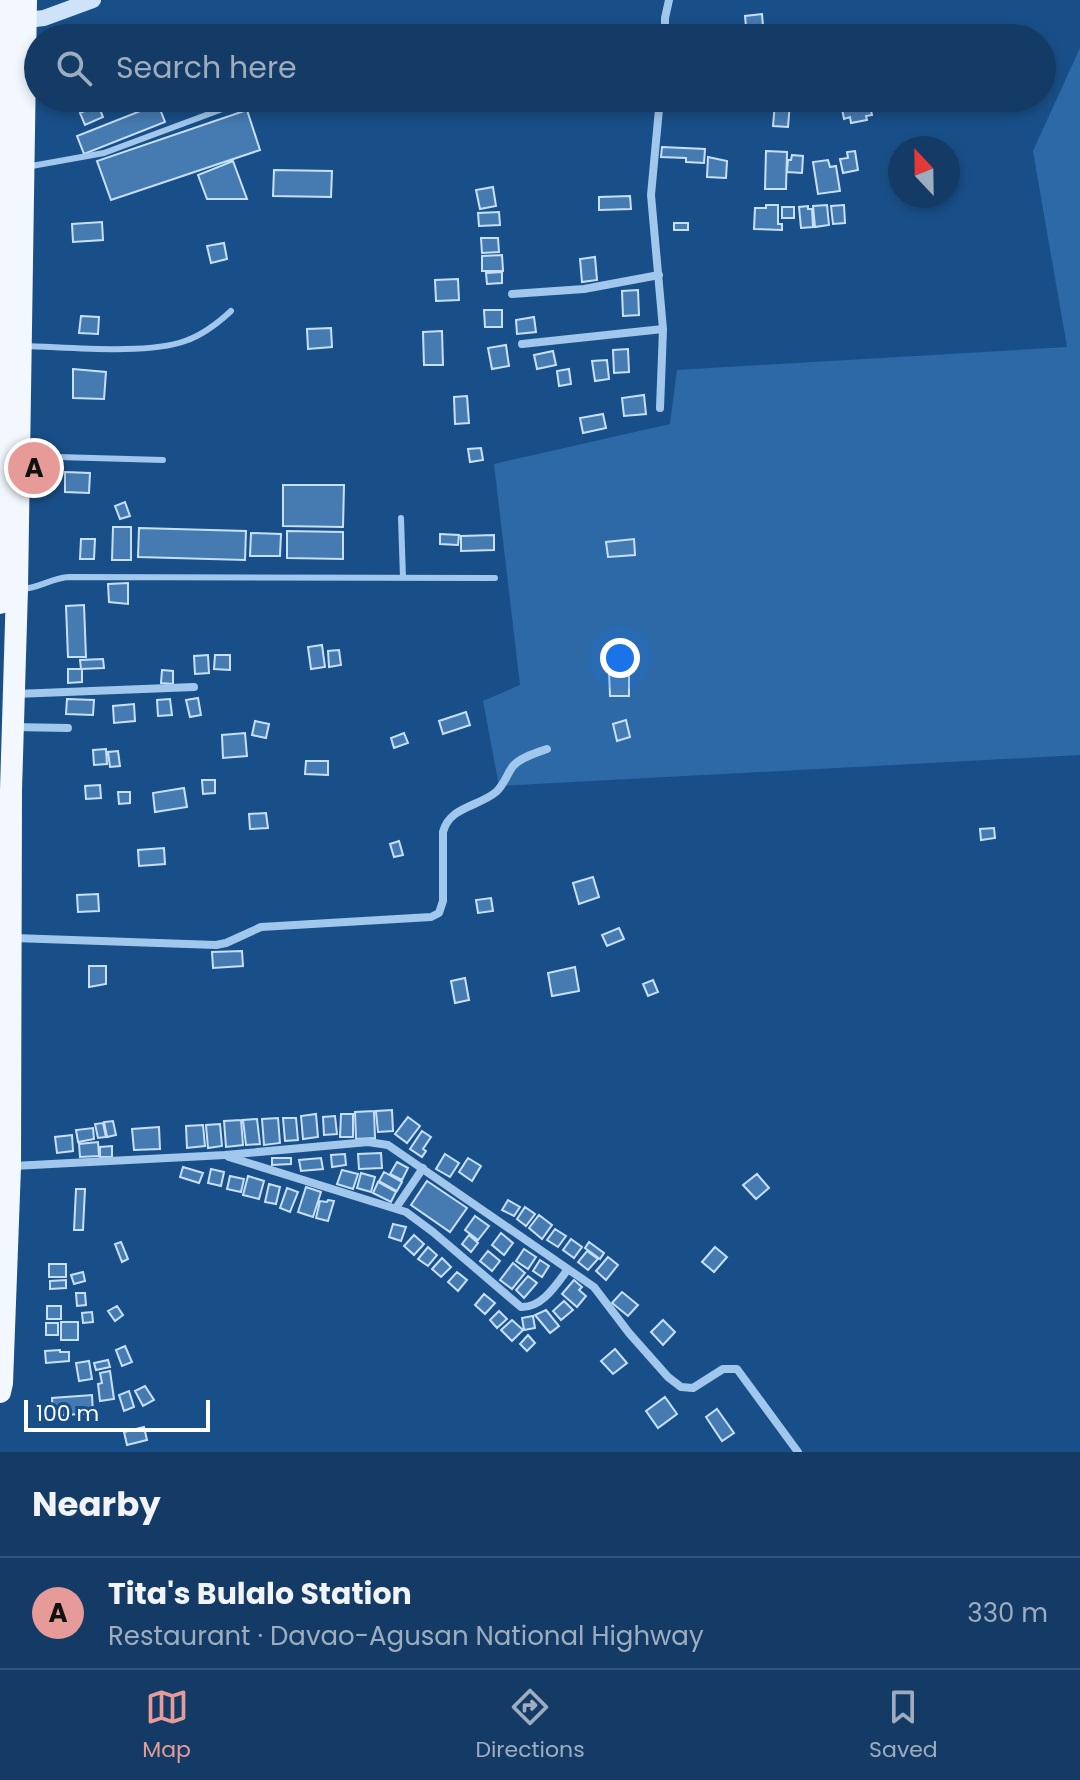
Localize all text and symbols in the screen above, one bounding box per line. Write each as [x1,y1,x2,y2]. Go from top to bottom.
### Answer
search box [24,24,1056,112]
icon: search [52,46,96,90]
text: Search here [116,46,297,89]
north arrow [888,136,960,208]
pin: A [8,438,60,498]
your location [600,638,640,678]
scale bar [24,1396,210,1432]
text: 100 m [36,1398,99,1429]
text: Nearby [32,1480,161,1528]
text: Tita's Bulalo Station [108,1572,412,1615]
text: A [48,1595,68,1631]
text: 330 m [967,1595,1048,1631]
text: Restaurant · Davao-Agusan National Highway [108,1618,704,1654]
tab: Map [142,1685,191,1766]
tab: Directions [475,1685,585,1766]
tab: Saved [869,1685,938,1766]

